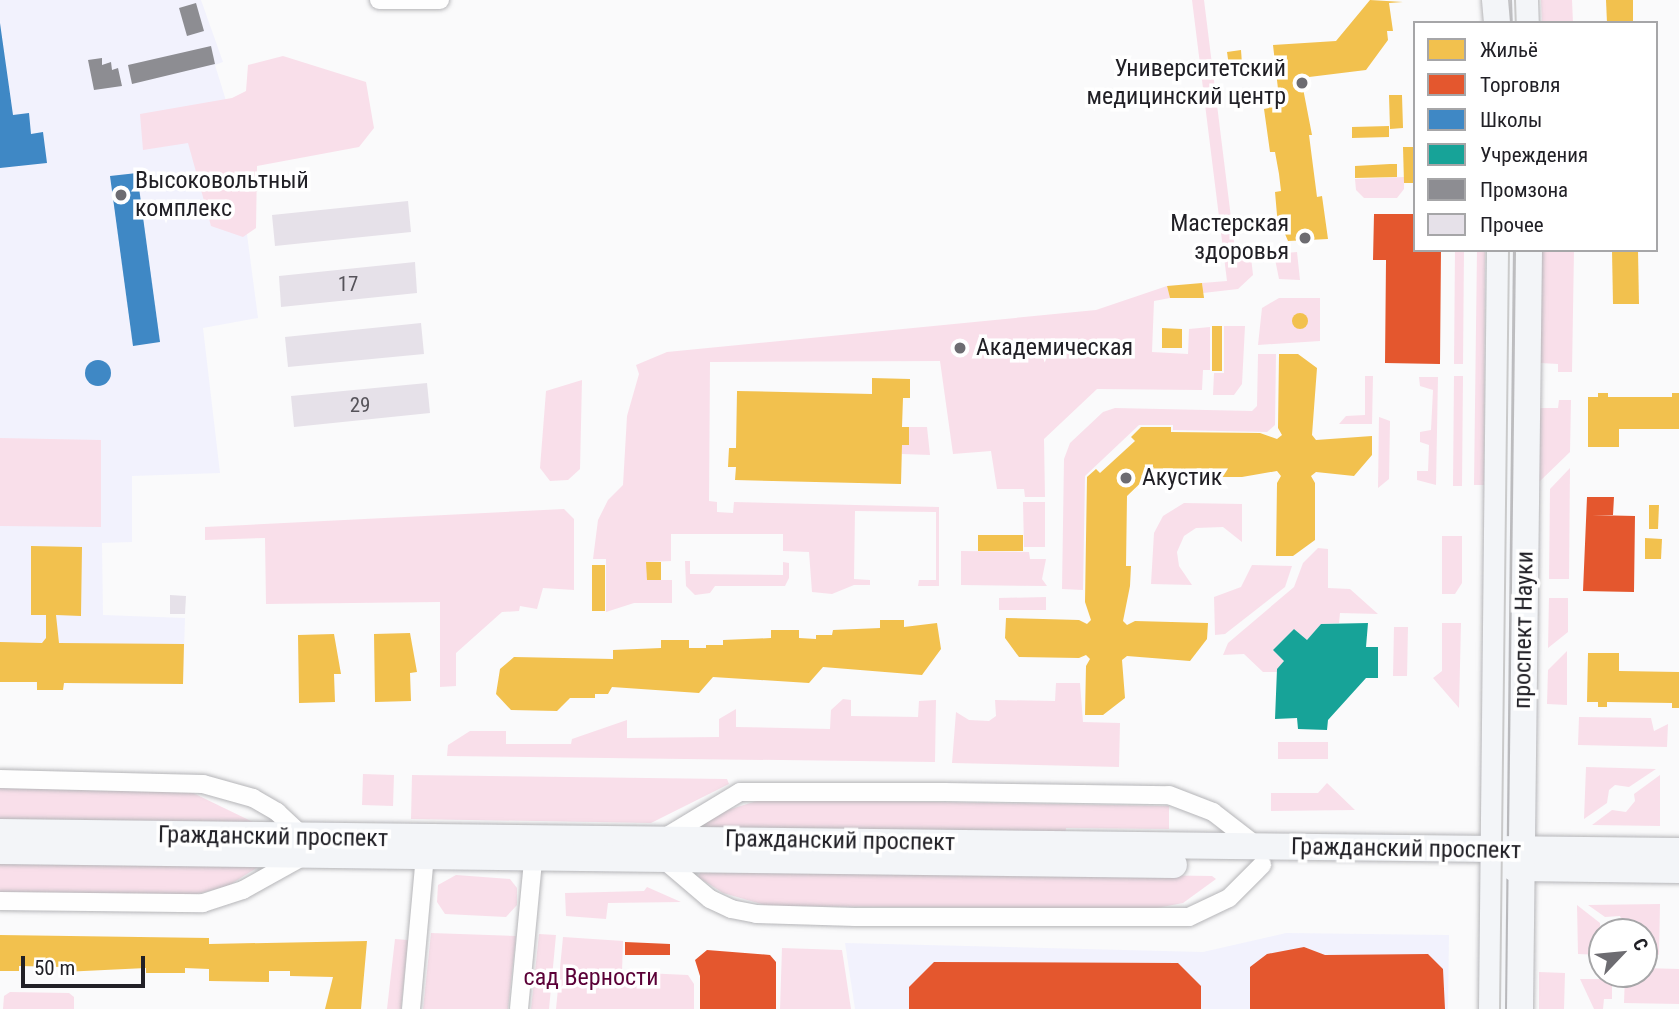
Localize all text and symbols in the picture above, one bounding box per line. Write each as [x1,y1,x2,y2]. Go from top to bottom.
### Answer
legend [1413,21,1658,252]
text: Жильё [1480,38,1538,62]
place label: Университетский медицинский центр [1086,55,1286,111]
marker: Университетский медицинский центр [1292,73,1312,93]
text: Торговля [1480,73,1560,97]
text: Школы [1480,108,1542,132]
text: Учреждения [1480,143,1588,167]
place label: Высоковольтный комплекc [135,167,309,223]
text: Промзона [1480,178,1568,202]
marker: Высоковольтный комплекc [113,187,129,203]
place label: Мастерская здоровья [1170,210,1289,266]
text: Прочее [1480,213,1544,237]
marker: Мастерская здоровья [1295,228,1315,248]
house number: 17 [338,271,358,297]
place label: Академическая [976,334,1133,362]
marker: Академическая [950,338,970,358]
house number: 29 [350,392,370,418]
place label: Акустик [1142,464,1222,492]
marker: Акустик [1116,468,1136,488]
street label: проспект Науки [1508,551,1540,709]
street label: Гражданский проспект [158,821,388,853]
street label: Гражданский проспект [725,825,955,857]
street label: Гражданский проспект [1291,833,1521,865]
north arrow [1588,918,1658,988]
text: С [1628,935,1653,954]
scale bar [24,942,149,986]
text: 50 m [34,956,75,980]
park label: сад Верности [524,964,658,992]

